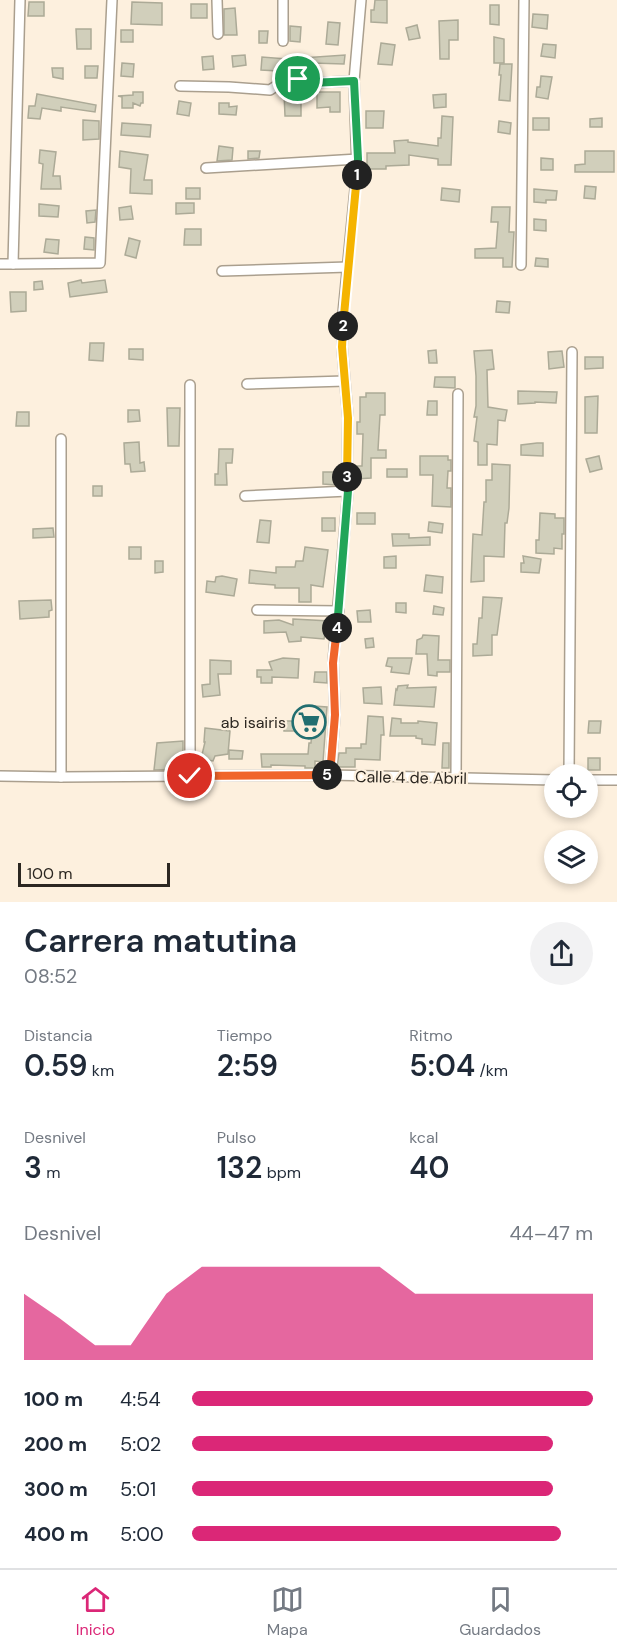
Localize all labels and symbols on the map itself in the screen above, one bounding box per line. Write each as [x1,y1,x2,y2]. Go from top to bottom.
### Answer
pin [272,53,323,104]
pin: 1 [342,160,372,190]
pin: 2 [328,311,358,341]
pin: 3 [332,462,362,492]
pin: 4 [322,613,352,643]
supermarket icon: ab isairis [291,704,327,740]
place label: ab isairis [221,712,286,733]
pin [164,750,215,801]
pin: 5 [312,760,342,790]
street label: Calle 4 de Abril [355,766,467,789]
scale bar [18,860,170,887]

